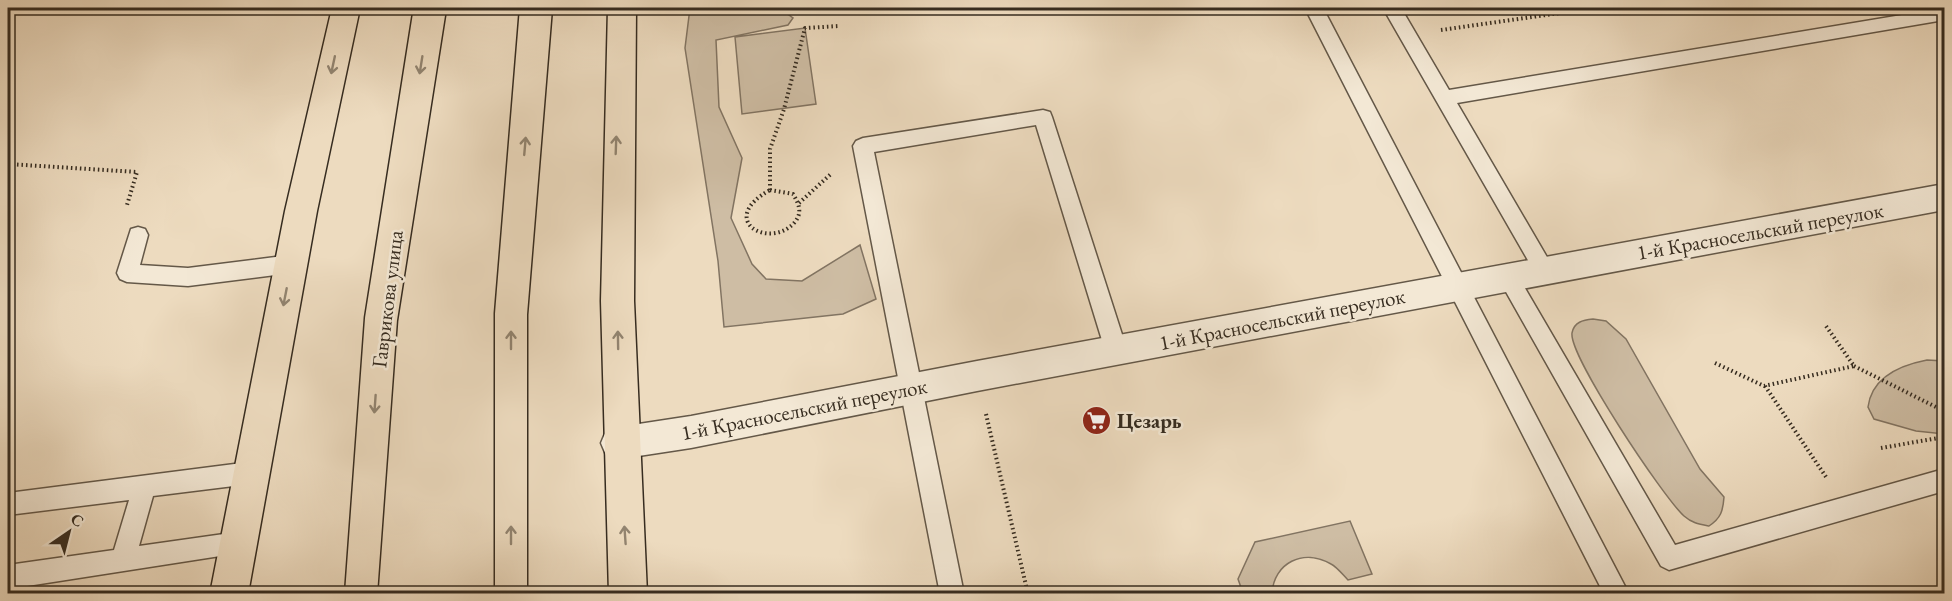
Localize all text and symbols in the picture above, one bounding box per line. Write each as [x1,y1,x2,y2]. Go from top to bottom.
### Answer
one-way arrow [327,54,338,74]
one-way arrow [415,55,426,75]
one-way arrow [520,136,531,156]
one-way arrow [611,136,622,156]
street label: 1-й Красносельский переулок [1635,196,1885,266]
street label: Гаврикова улица [365,228,409,369]
street label: 1-й Красносельский переулок [1157,282,1407,356]
one-way arrow [279,286,290,306]
one-way arrow [505,331,517,351]
one-way arrow [612,331,624,351]
street label: 1-й Красносельский переулок [679,372,929,446]
one-way arrow [369,393,380,413]
supermarket icon: Цезарь [1080,404,1112,436]
place label: Цезарь [1117,407,1182,434]
north arrow [39,502,99,562]
text: С [67,508,88,532]
one-way arrow [505,526,517,546]
one-way arrow [619,526,630,546]

